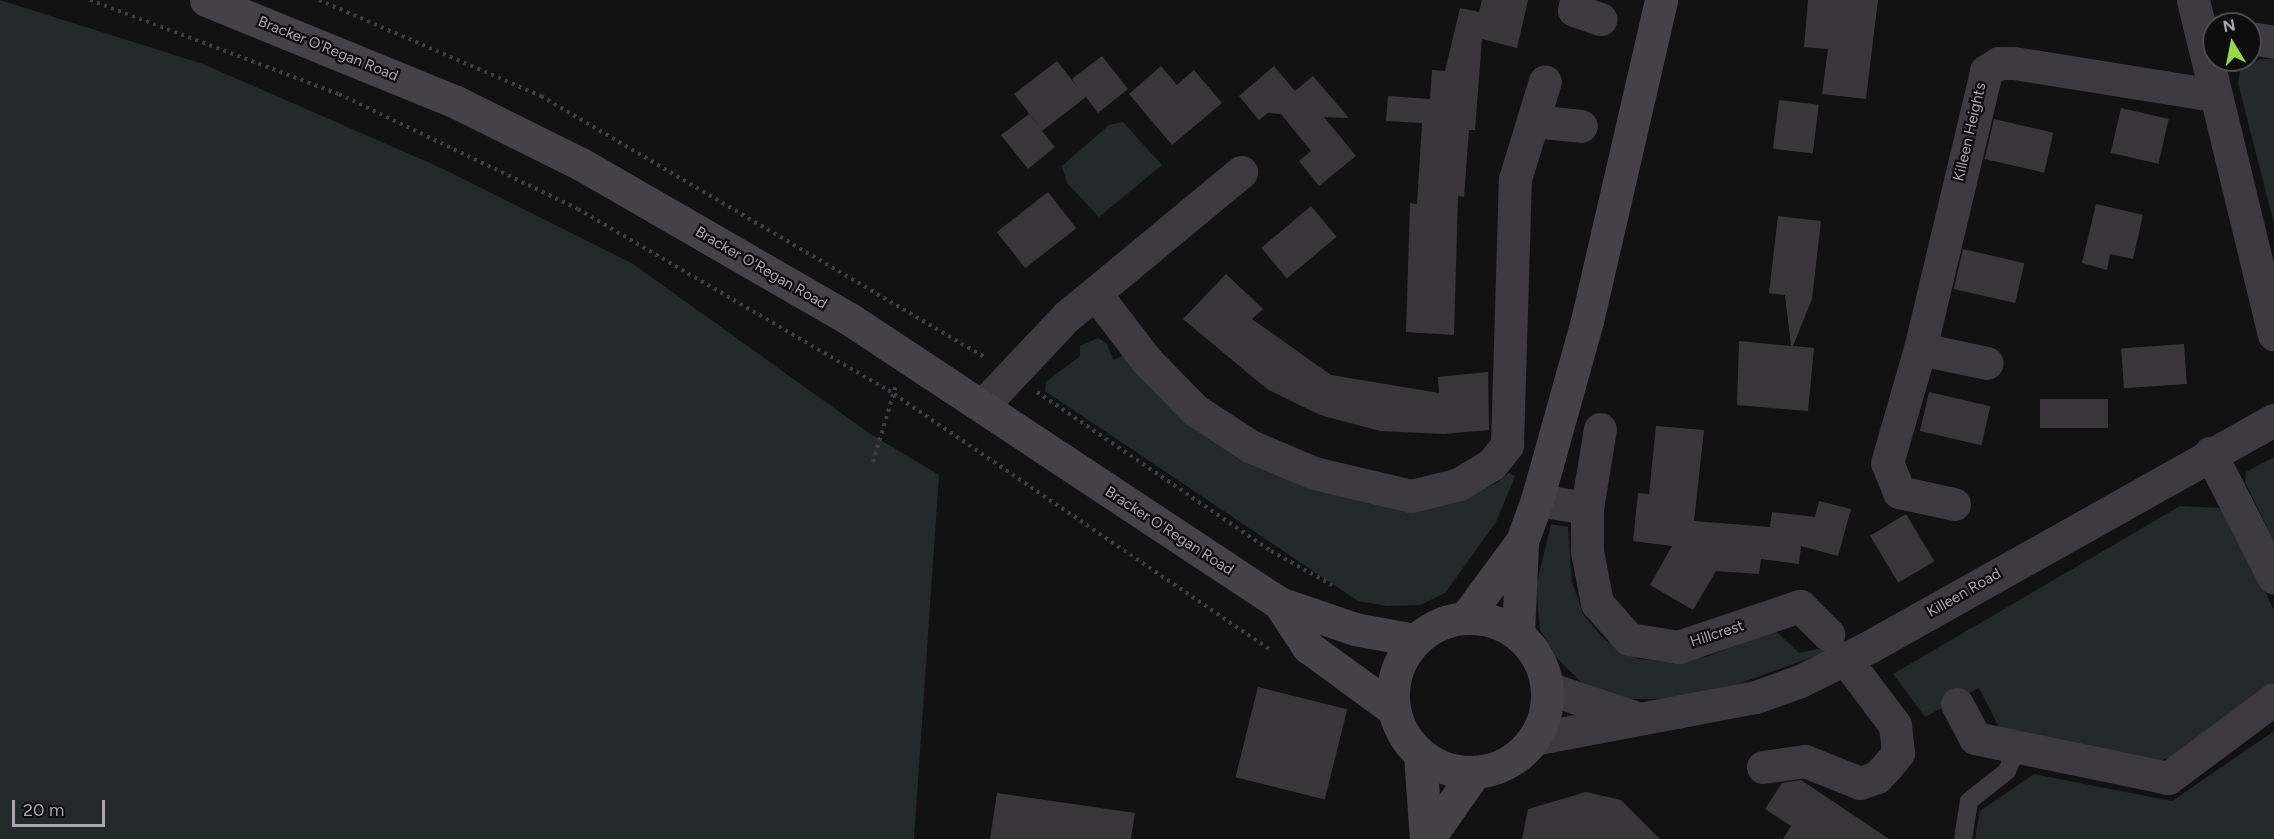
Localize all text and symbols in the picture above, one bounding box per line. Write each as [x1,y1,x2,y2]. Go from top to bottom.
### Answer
north arrow [2202,12,2262,72]
street label: Bracker O'Regan Road [255,13,401,85]
text: N [2221,15,2237,36]
street label: Killeen Heights [1950,81,1990,183]
street label: Bracker O'Regan Road [692,223,830,313]
street label: Bracker O'Regan Road [1101,483,1237,579]
street label: Killeen Road [1924,565,2004,621]
street label: Hillcrest [1688,617,1746,651]
scale bar [15,788,108,826]
text: 20 m [23,799,64,821]

